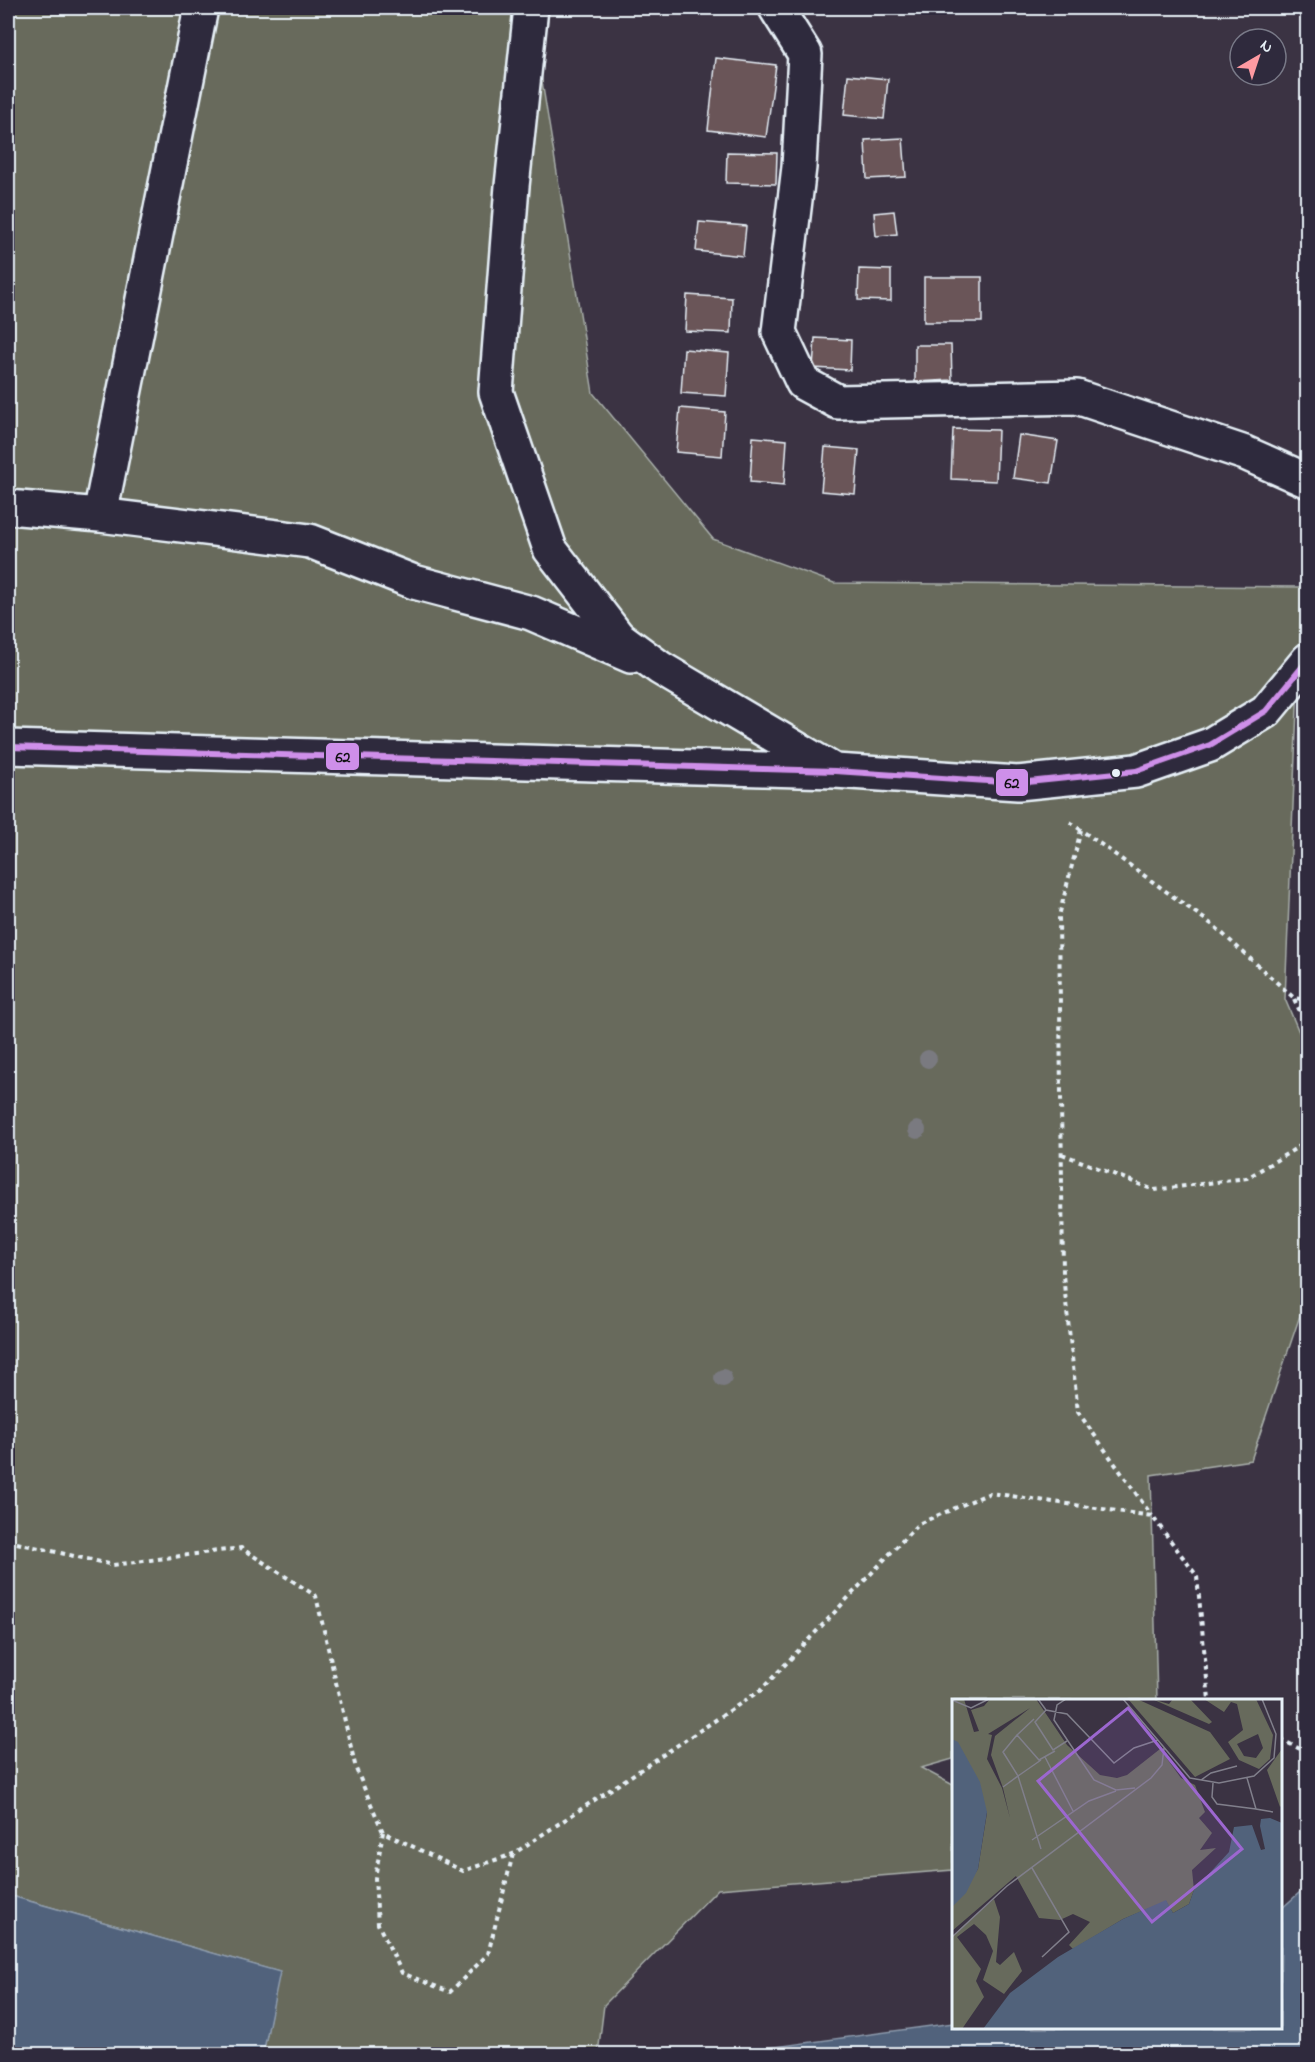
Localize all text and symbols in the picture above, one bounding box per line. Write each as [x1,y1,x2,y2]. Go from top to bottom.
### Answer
north arrow [1228,27,1288,87]
text: N [1254,34,1278,60]
line badge: 62 [325,742,360,771]
text: 62 [335,746,351,770]
unlabelled marker [1110,767,1122,779]
line badge: 62 [995,768,1029,797]
text: 62 [1004,772,1020,796]
inset map [952,1699,1282,2029]

